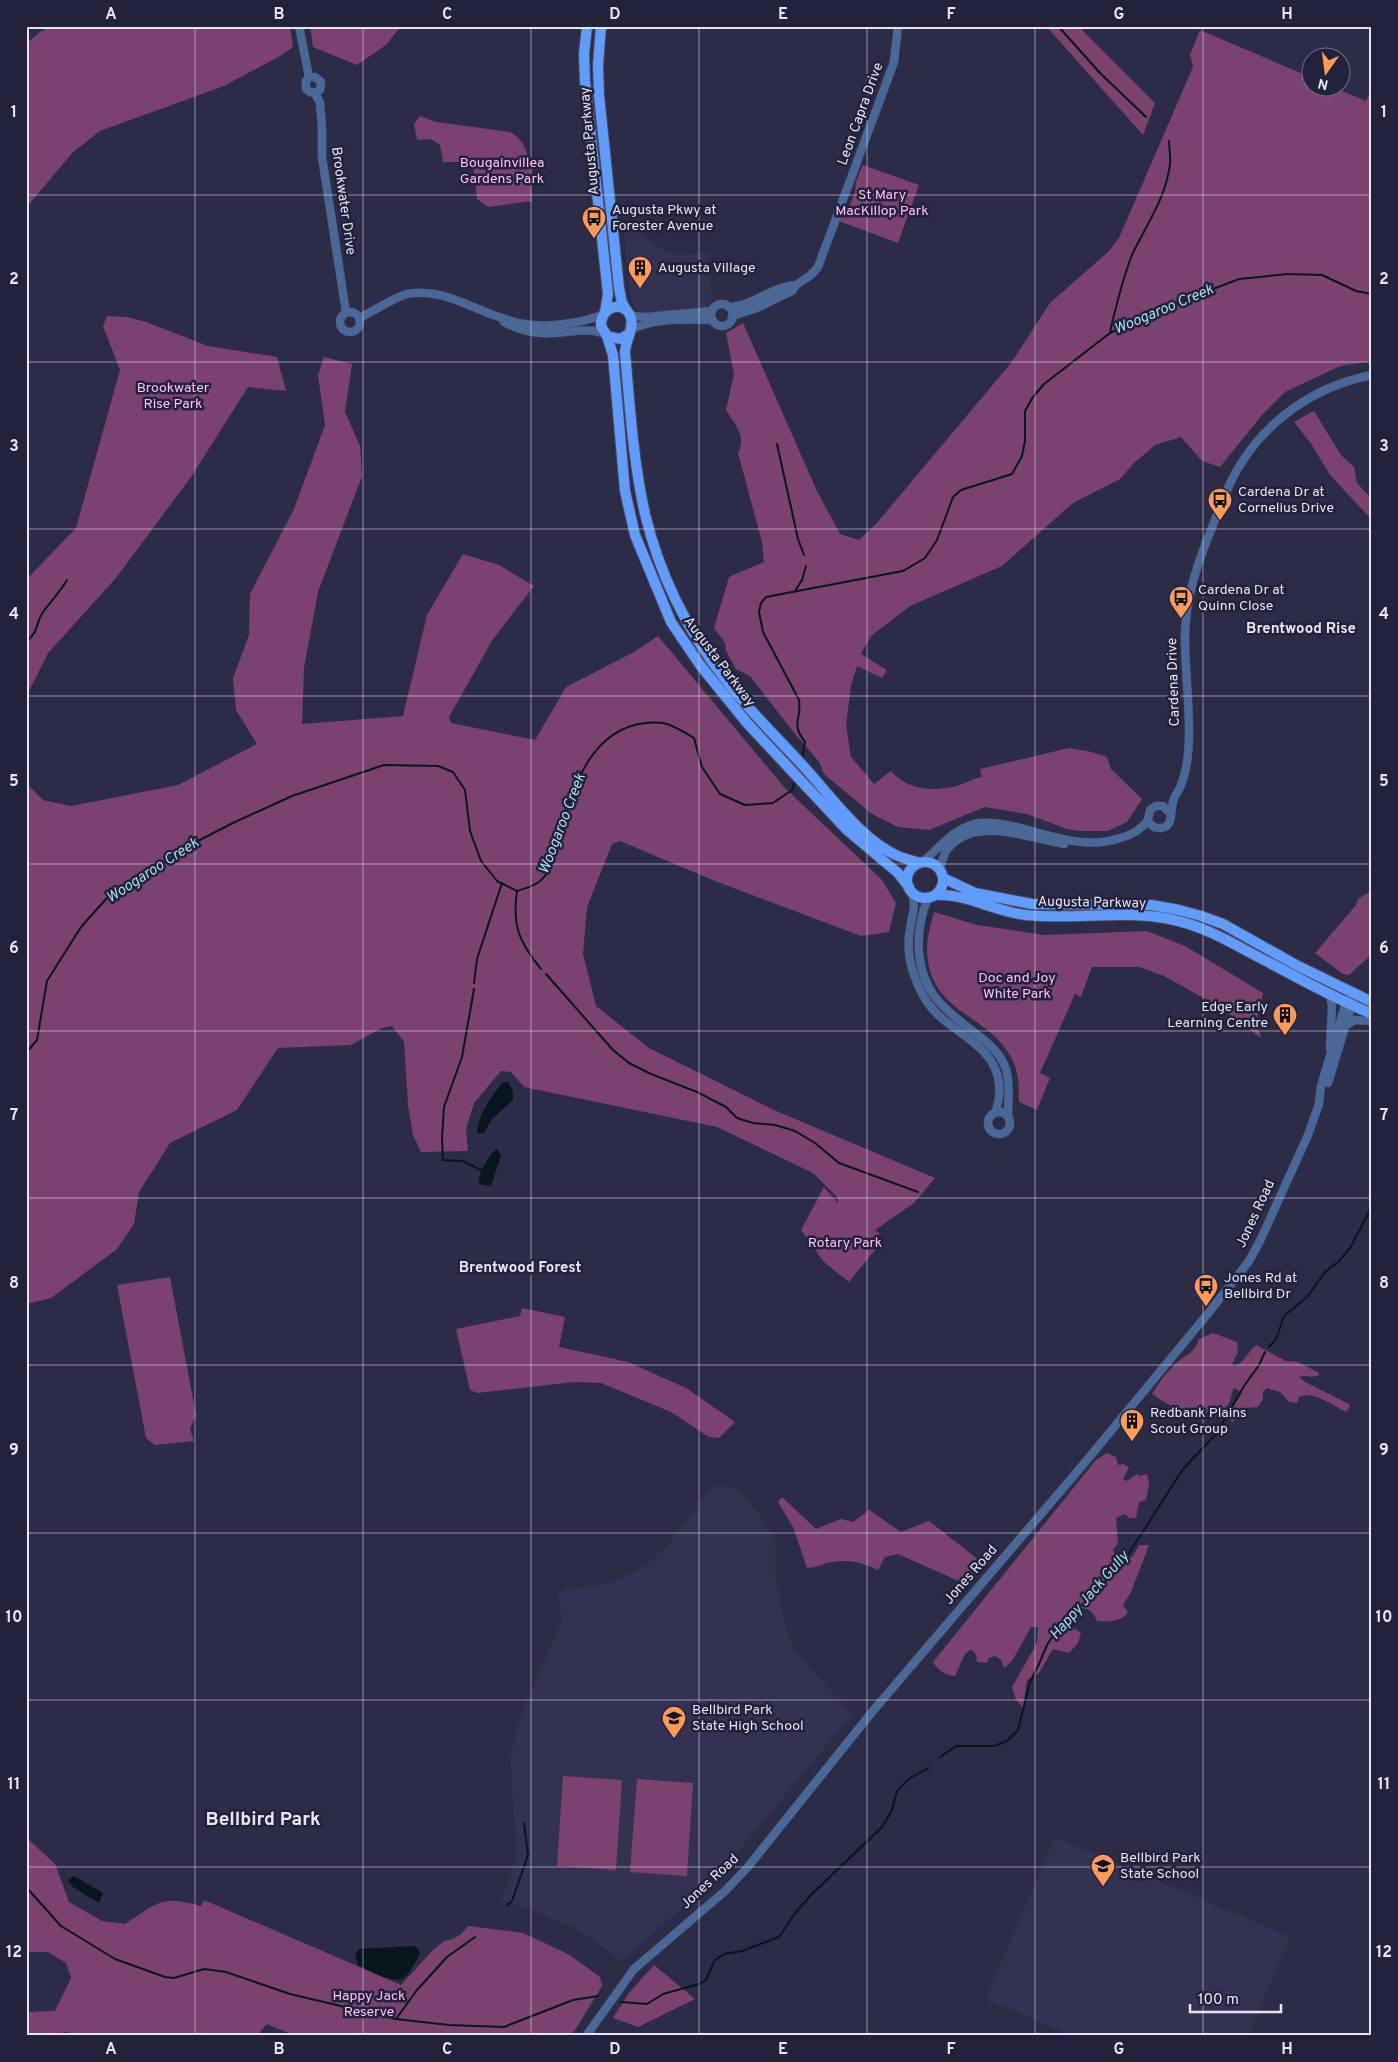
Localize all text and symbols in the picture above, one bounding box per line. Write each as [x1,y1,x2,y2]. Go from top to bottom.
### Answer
text: A [105,5,117,25]
text: B [273,5,285,25]
text: C [442,5,452,25]
text: D [609,5,621,25]
text: E [778,5,788,25]
text: F [946,5,956,25]
text: G [1114,5,1124,25]
text: H [1281,5,1293,25]
north arrow [1300,48,1350,98]
street label: Leon Capra Drive [835,60,887,168]
text: N [1316,74,1330,93]
street label: Augusta Parkway [577,86,603,196]
text: 1 [11,103,17,123]
text: 1 [1381,103,1387,123]
street label: Brookwater Drive [327,146,359,256]
park label: Bougainvillea Gardens Park [460,155,544,188]
park label: St Mary MacKillop Park [835,187,929,220]
place label: Augusta Pkwy at Forester Avenue [612,202,716,235]
bus stop icon: Augusta Pkwy at Forester Avenue [581,205,607,239]
building icon: Augusta Village [627,255,653,289]
place label: Augusta Village [658,260,756,277]
text: 2 [9,270,19,290]
text: 2 [1379,270,1389,290]
water label: Woogaroo Creek [1111,280,1217,340]
park label: Brookwater Rise Park [137,380,210,413]
text: 3 [9,437,19,457]
text: 3 [1379,437,1389,457]
place label: Cardena Dr at Cornelius Drive [1238,484,1334,517]
bus stop icon: Cardena Dr at Cornelius Drive [1207,487,1233,521]
place label: Cardena Dr at Quinn Close [1198,582,1285,615]
bus stop icon: Cardena Dr at Quinn Close [1168,585,1194,619]
text: 4 [9,605,19,625]
text: 4 [1379,605,1389,625]
street label: Augusta Parkway [680,614,758,710]
district label: Brentwood Rise [1246,620,1356,639]
street label: Cardena Drive [1164,637,1184,727]
water label: Woogaroo Creek [535,771,591,877]
text: 5 [9,772,19,792]
text: 5 [1379,772,1389,792]
water label: Woogaroo Creek [103,834,203,908]
street label: Augusta Parkway [1038,894,1146,912]
text: 6 [9,939,19,959]
text: 6 [1379,939,1389,959]
park label: Doc and Joy White Park [978,970,1056,1003]
place label: Edge Early Learning Centre [1167,999,1268,1032]
building icon: Edge Early Learning Centre [1272,1002,1298,1036]
text: 7 [10,1106,18,1126]
text: 7 [1380,1106,1388,1126]
street label: Jones Road [1233,1177,1279,1251]
park label: Rotary Park [808,1235,882,1252]
district label: Brentwood Forest [459,1259,581,1278]
place label: Jones Rd at Bellbird Dr [1224,1270,1297,1303]
bus stop icon: Jones Rd at Bellbird Dr [1193,1273,1219,1307]
text: 8 [9,1274,19,1294]
text: 8 [1379,1274,1389,1294]
place label: Redbank Plains Scout Group [1150,1405,1247,1438]
building icon: Redbank Plains Scout Group [1119,1408,1145,1442]
text: 9 [9,1441,19,1461]
text: 9 [1379,1441,1389,1461]
street label: Jones Road [941,1542,1001,1608]
water label: Happy Jack Gully [1046,1547,1135,1644]
text: 10 [6,1608,22,1628]
text: 10 [1376,1608,1392,1628]
place label: Bellbird Park State High School [692,1702,804,1735]
school or university icon: Bellbird Park State High School [661,1705,687,1739]
text: 11 [8,1775,20,1795]
text: 11 [1378,1775,1390,1795]
district label: Bellbird Park [205,1808,321,1832]
place label: Bellbird Park State School [1120,1850,1201,1883]
street label: Jones Road [677,1851,743,1913]
school or university icon: Bellbird Park State School [1090,1853,1116,1887]
text: 12 [6,1943,22,1963]
text: 12 [1376,1943,1392,1963]
scale bar [1190,1982,1282,2014]
park label: Happy Jack Reserve [333,1988,405,2021]
text: 100 m [1198,1991,1239,2010]
text: A [105,2040,117,2060]
text: B [273,2040,285,2060]
text: C [442,2040,452,2060]
text: D [609,2040,621,2060]
text: E [778,2040,788,2060]
text: F [946,2040,956,2060]
text: G [1114,2040,1124,2060]
text: H [1281,2040,1293,2060]

